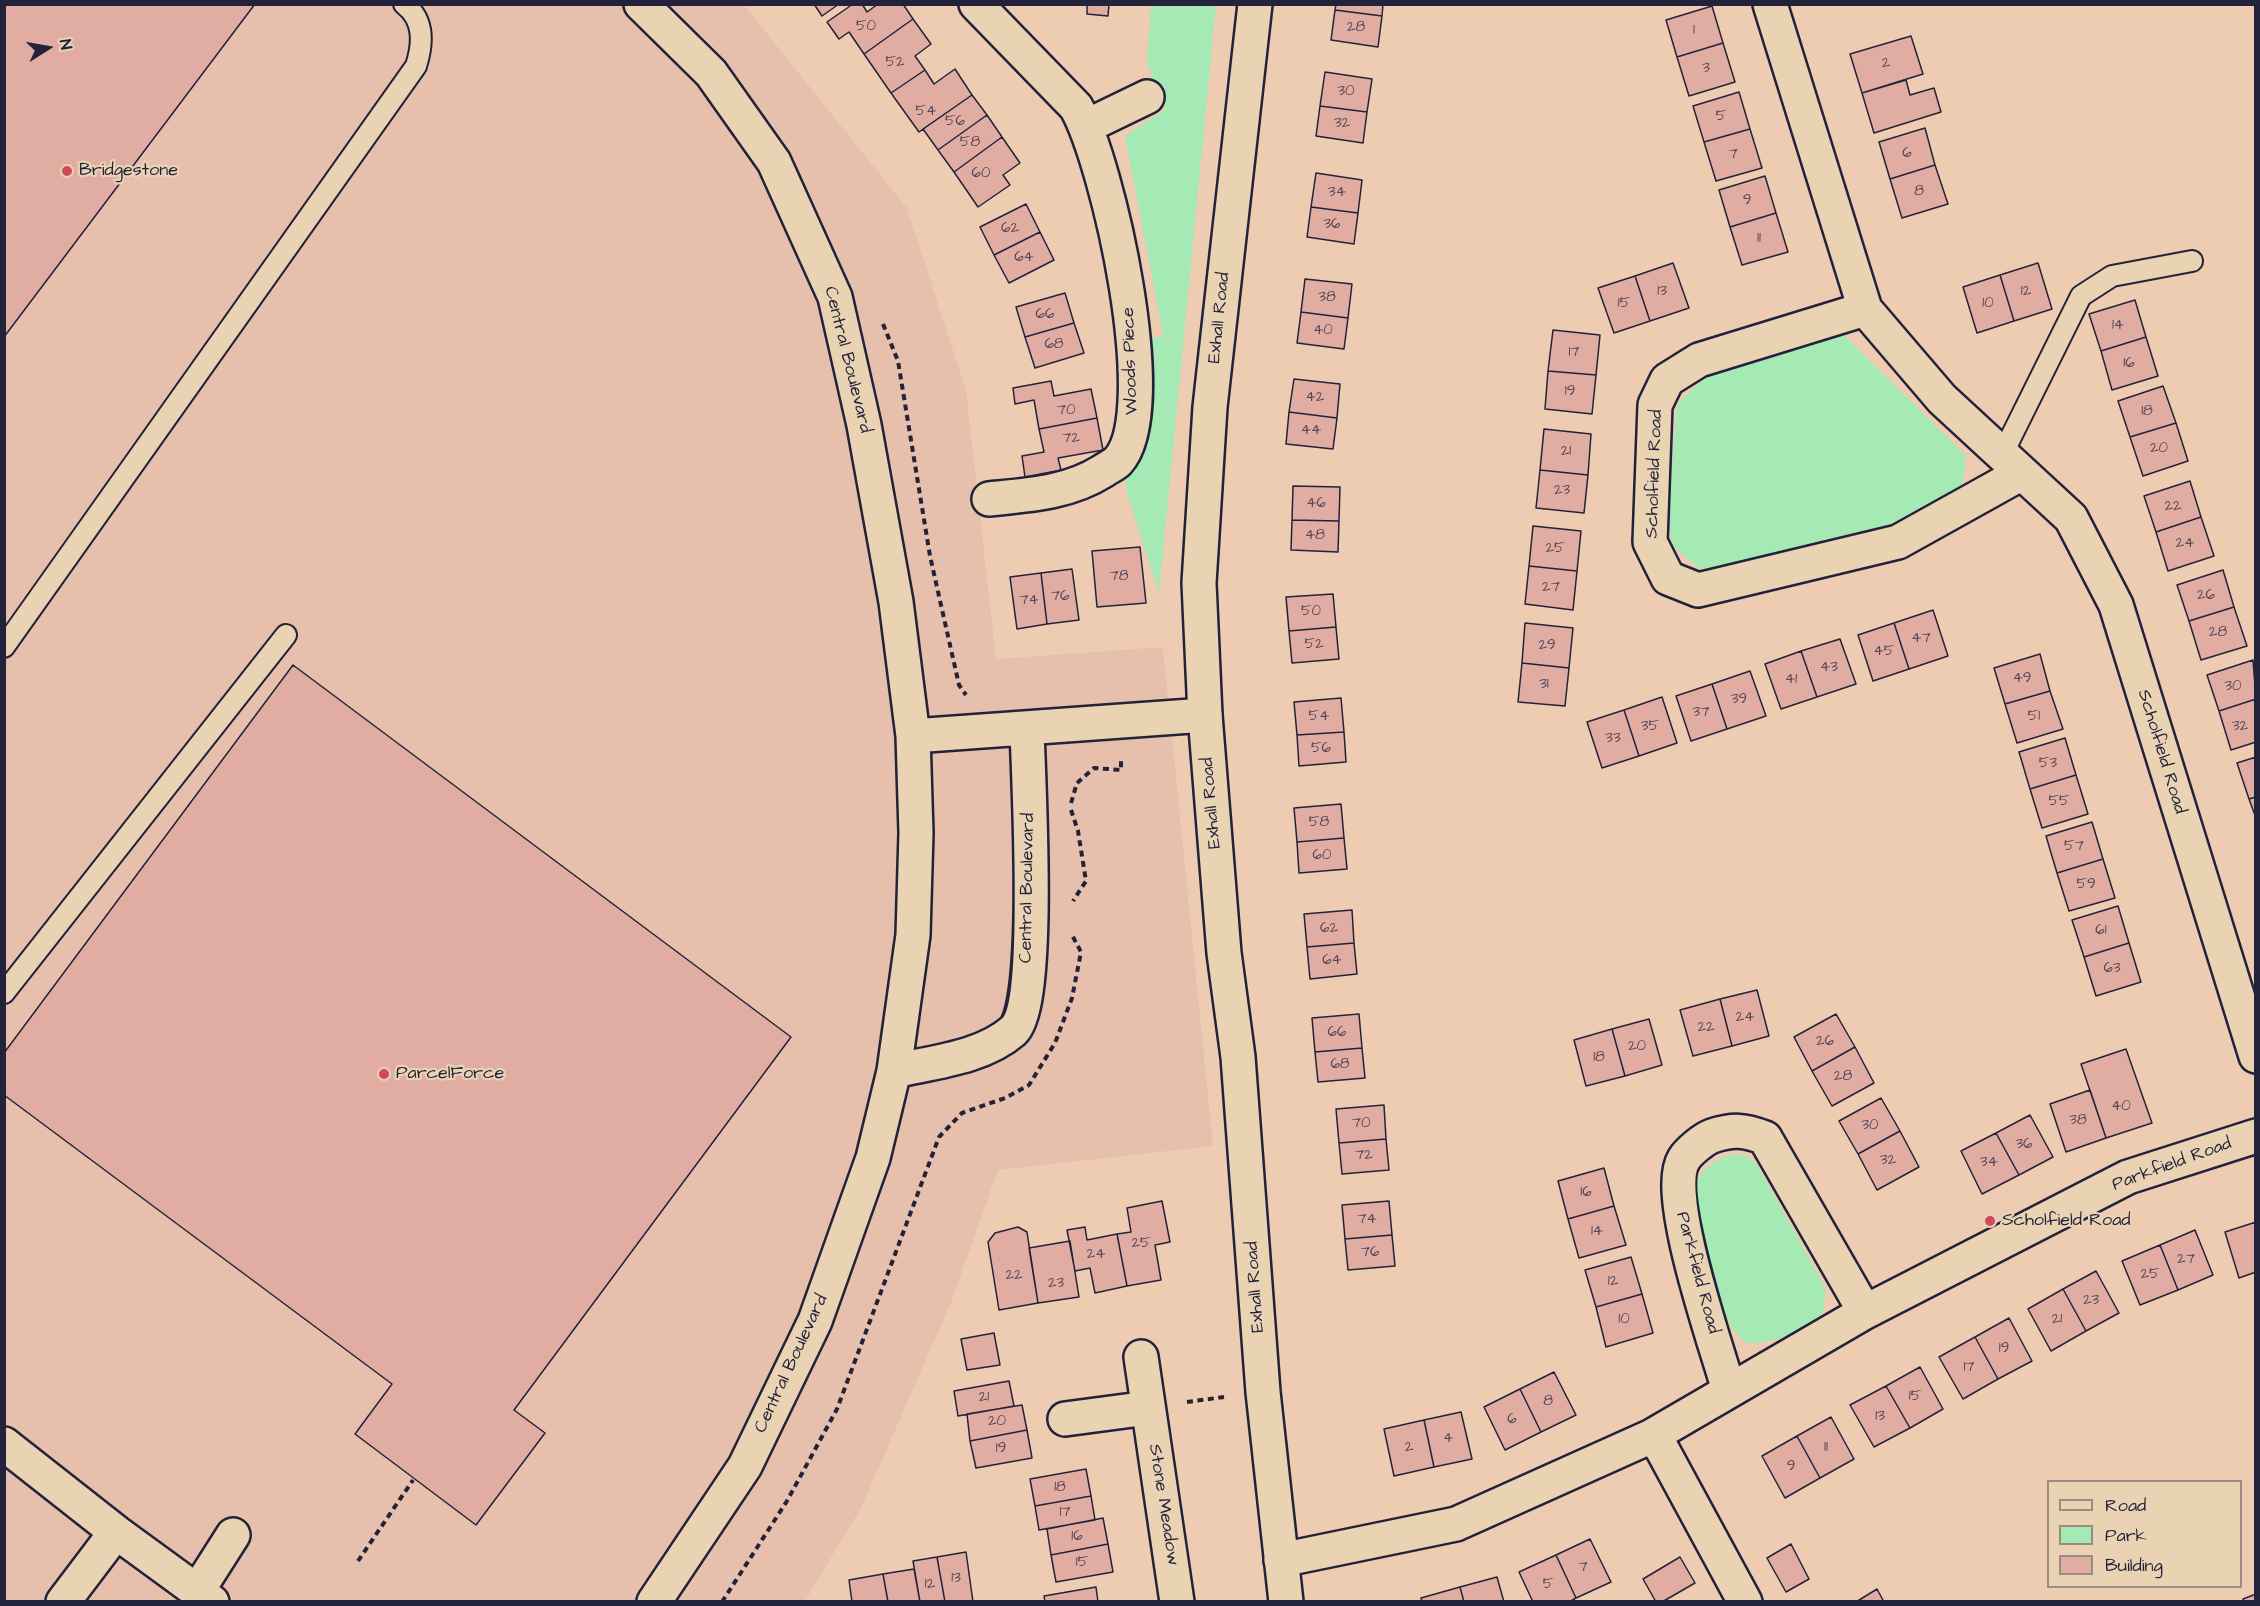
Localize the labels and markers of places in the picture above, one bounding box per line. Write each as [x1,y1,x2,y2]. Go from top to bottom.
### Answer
place label: Bridgestone [79,160,178,182]
marker: Bridgestone [60,164,74,178]
place label: ParcelForce [396,1063,504,1085]
marker: ParcelForce [377,1067,391,1081]
place label: Scholfield Road [2002,1210,2131,1232]
marker: Scholfield Road [1983,1214,1997,1228]

